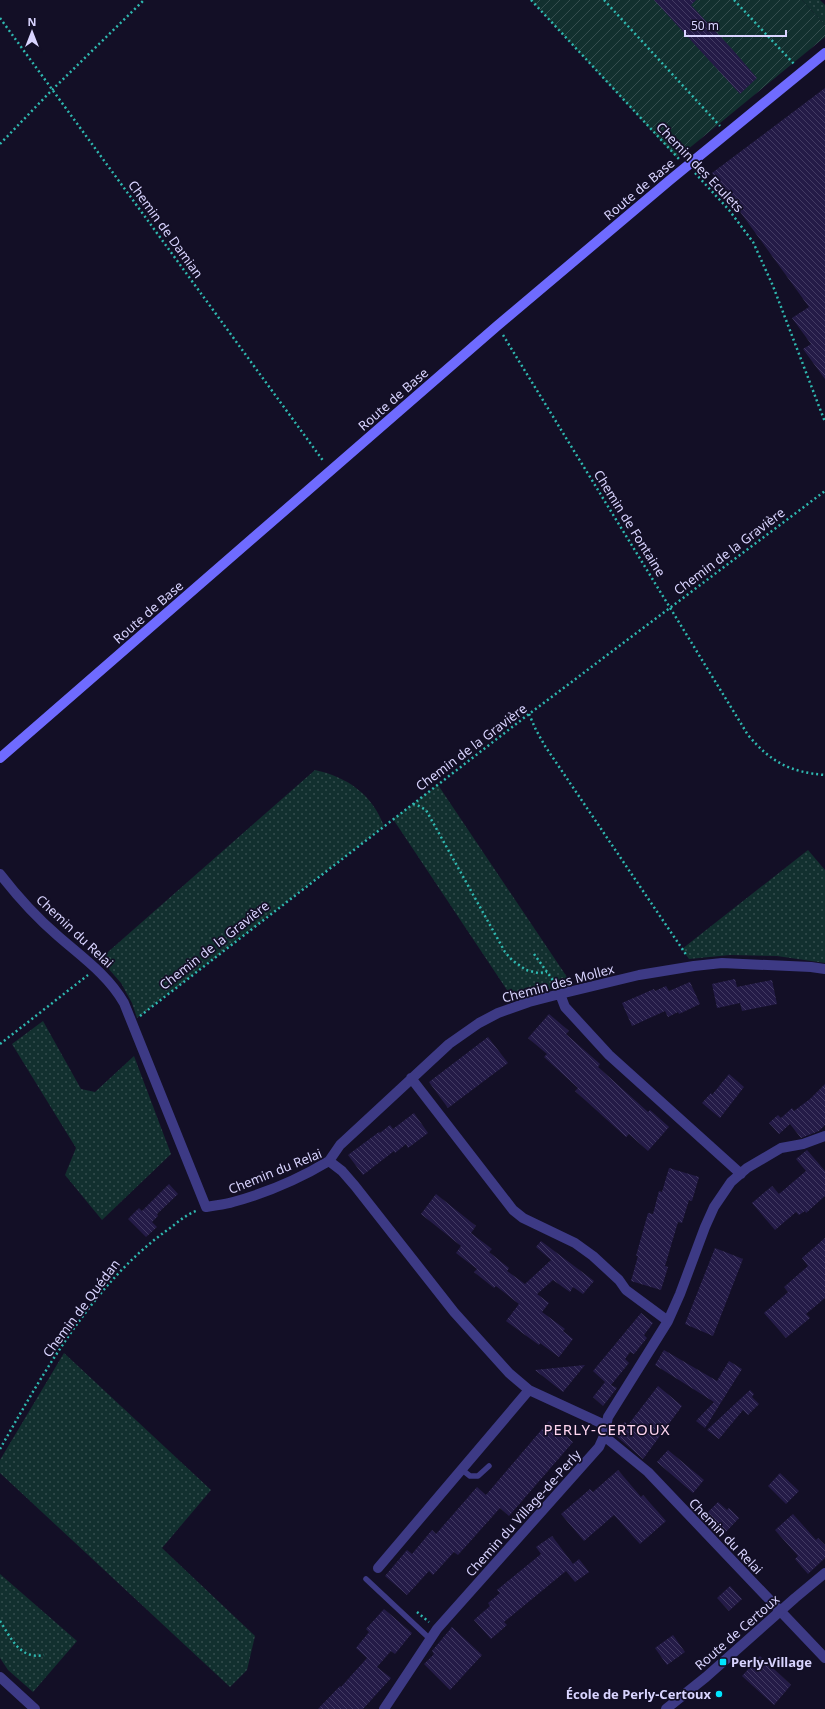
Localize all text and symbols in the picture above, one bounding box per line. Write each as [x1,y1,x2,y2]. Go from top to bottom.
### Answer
north arrow [12,12,52,52]
scale bar [685,12,786,38]
text: N [28,14,36,29]
text: 50 m [691,17,719,34]
street label: Chemin des Eculets [652,118,748,216]
street label: Route de Base [600,154,678,224]
street label: Chemin de Damian [124,176,208,282]
street label: Route de Base [354,364,432,434]
street label: Chemin de Fontaine [590,466,670,580]
street label: Chemin de la Gravière [670,503,788,599]
street label: Route de Base [109,577,187,647]
street label: Chemin de la Gravière [412,699,530,795]
street label: Chemin du Relai [33,891,117,971]
street label: Chemin de la Gravière [155,896,273,994]
street label: Chemin des Mollex [500,959,616,1007]
street label: Chemin du Relai [226,1144,324,1198]
street label: Chemin de Quédan [38,1255,124,1361]
district label: PERLY-CERTOUX [543,1419,671,1439]
street label: Chemin du Village-de-Perly [461,1446,585,1580]
street label: Chemin du Relai [685,1494,767,1578]
street label: Route de Certoux [691,1590,783,1674]
place label: Perly-Village [731,1653,812,1671]
marker: Perly-Village [718,1657,728,1667]
place label: École de Perly-Certoux [566,1685,711,1703]
marker: École de Perly-Certoux [714,1689,724,1699]

